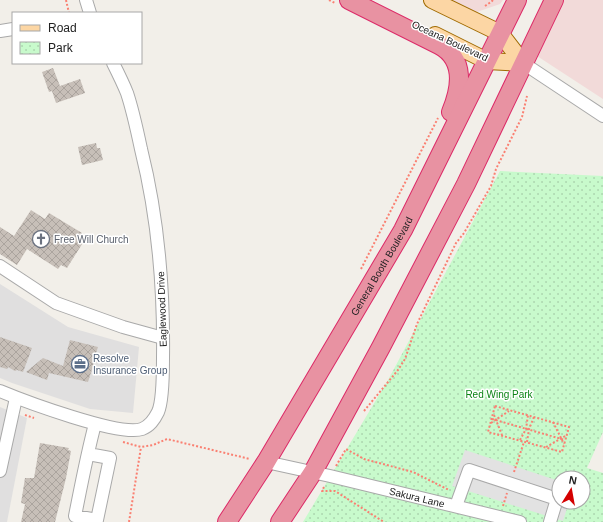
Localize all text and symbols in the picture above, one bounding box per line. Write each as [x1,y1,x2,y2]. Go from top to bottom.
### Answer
legend [12,12,142,64]
street label: Oceana Boulevard [410,19,490,63]
text: Road [48,21,77,35]
text: Park [48,41,74,55]
street label: General Booth Boulevard [348,215,414,317]
church icon: Free Will Church [31,229,51,249]
place label: Free Will Church [54,234,128,245]
street label: Eaglewood Drive [155,271,169,347]
place label: Resolve Insurance Group [93,353,168,376]
office icon: Resolve Insurance Group [70,354,90,374]
park label: Red Wing Park [465,389,534,400]
north arrow [551,470,591,510]
text: N [568,474,578,487]
street label: Sakura Lane [388,485,446,509]

